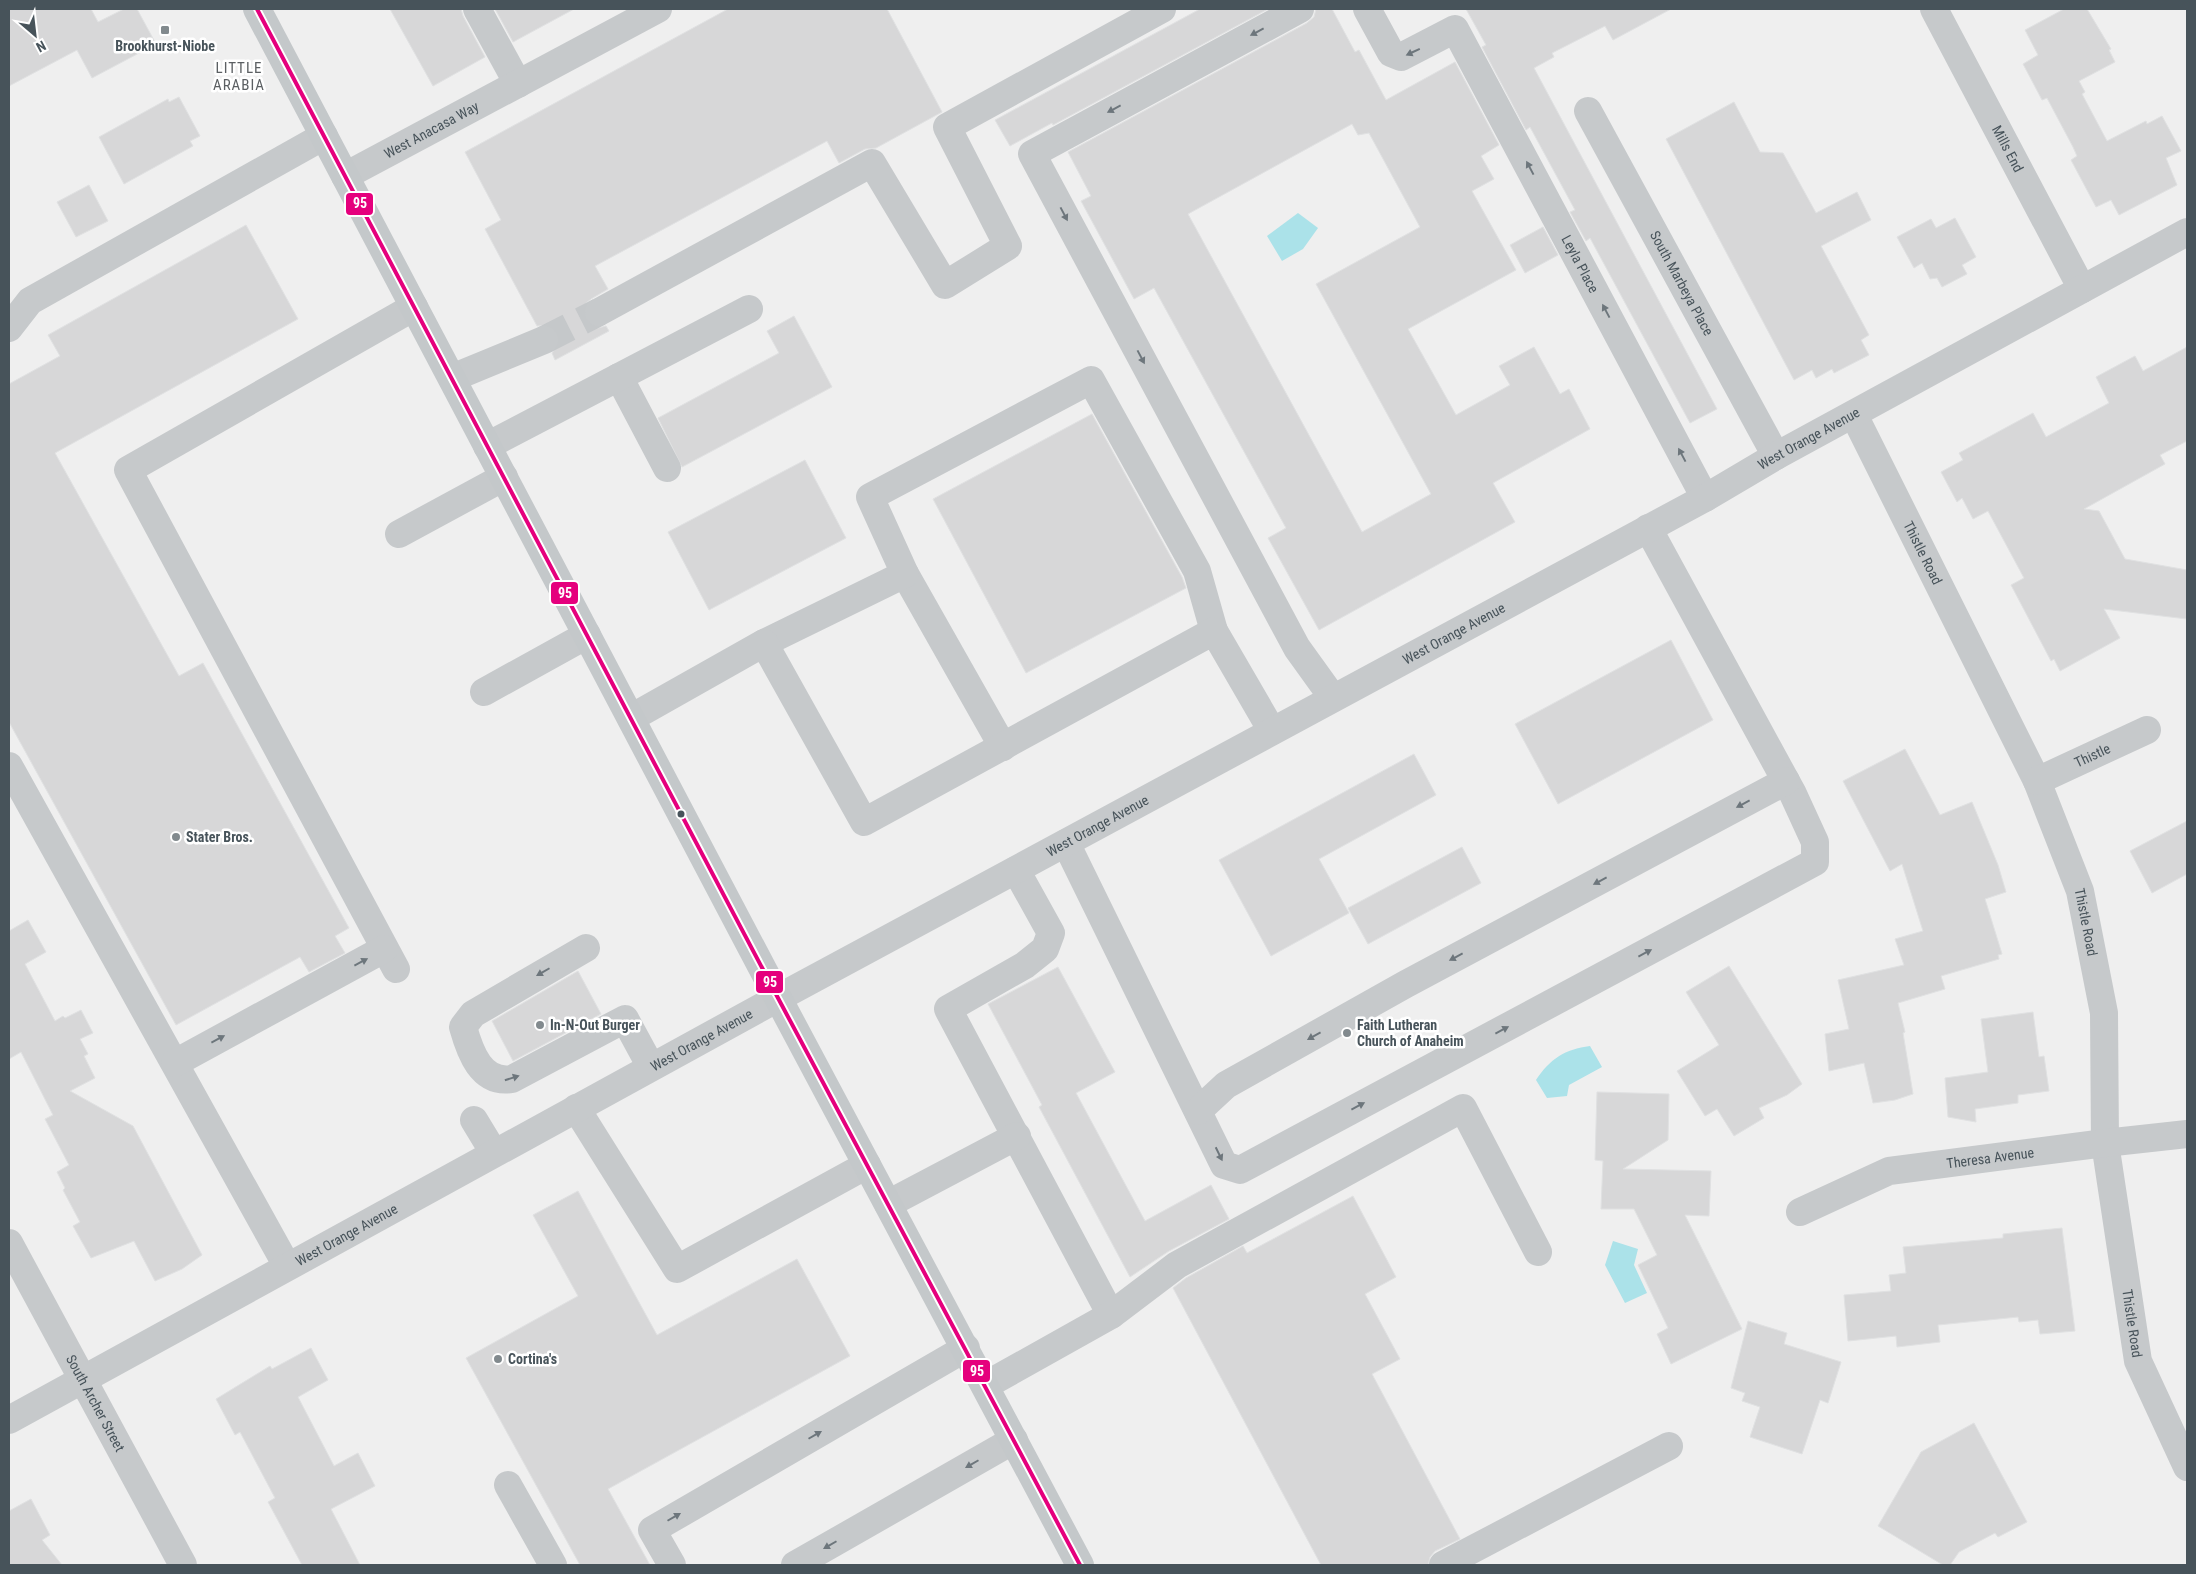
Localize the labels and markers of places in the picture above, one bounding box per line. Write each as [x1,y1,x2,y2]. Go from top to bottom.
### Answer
marker: Brookhurst-Niobe [159,24,171,36]
place label: Brookhurst-Niobe [115,38,215,54]
unlabelled marker [676,809,686,819]
place label: Stater Bros. [186,829,253,845]
marker: Stater Bros. [170,831,182,843]
place label: In-N-Out Burger [550,1017,640,1033]
place label: Faith Lutheran Church of Anaheim [1357,1017,1464,1049]
marker: In-N-Out Burger [534,1019,546,1031]
marker: Faith Lutheran Church of Anaheim [1341,1027,1353,1039]
place label: Cortina's [508,1351,557,1367]
marker: Cortina's [492,1353,504,1365]

